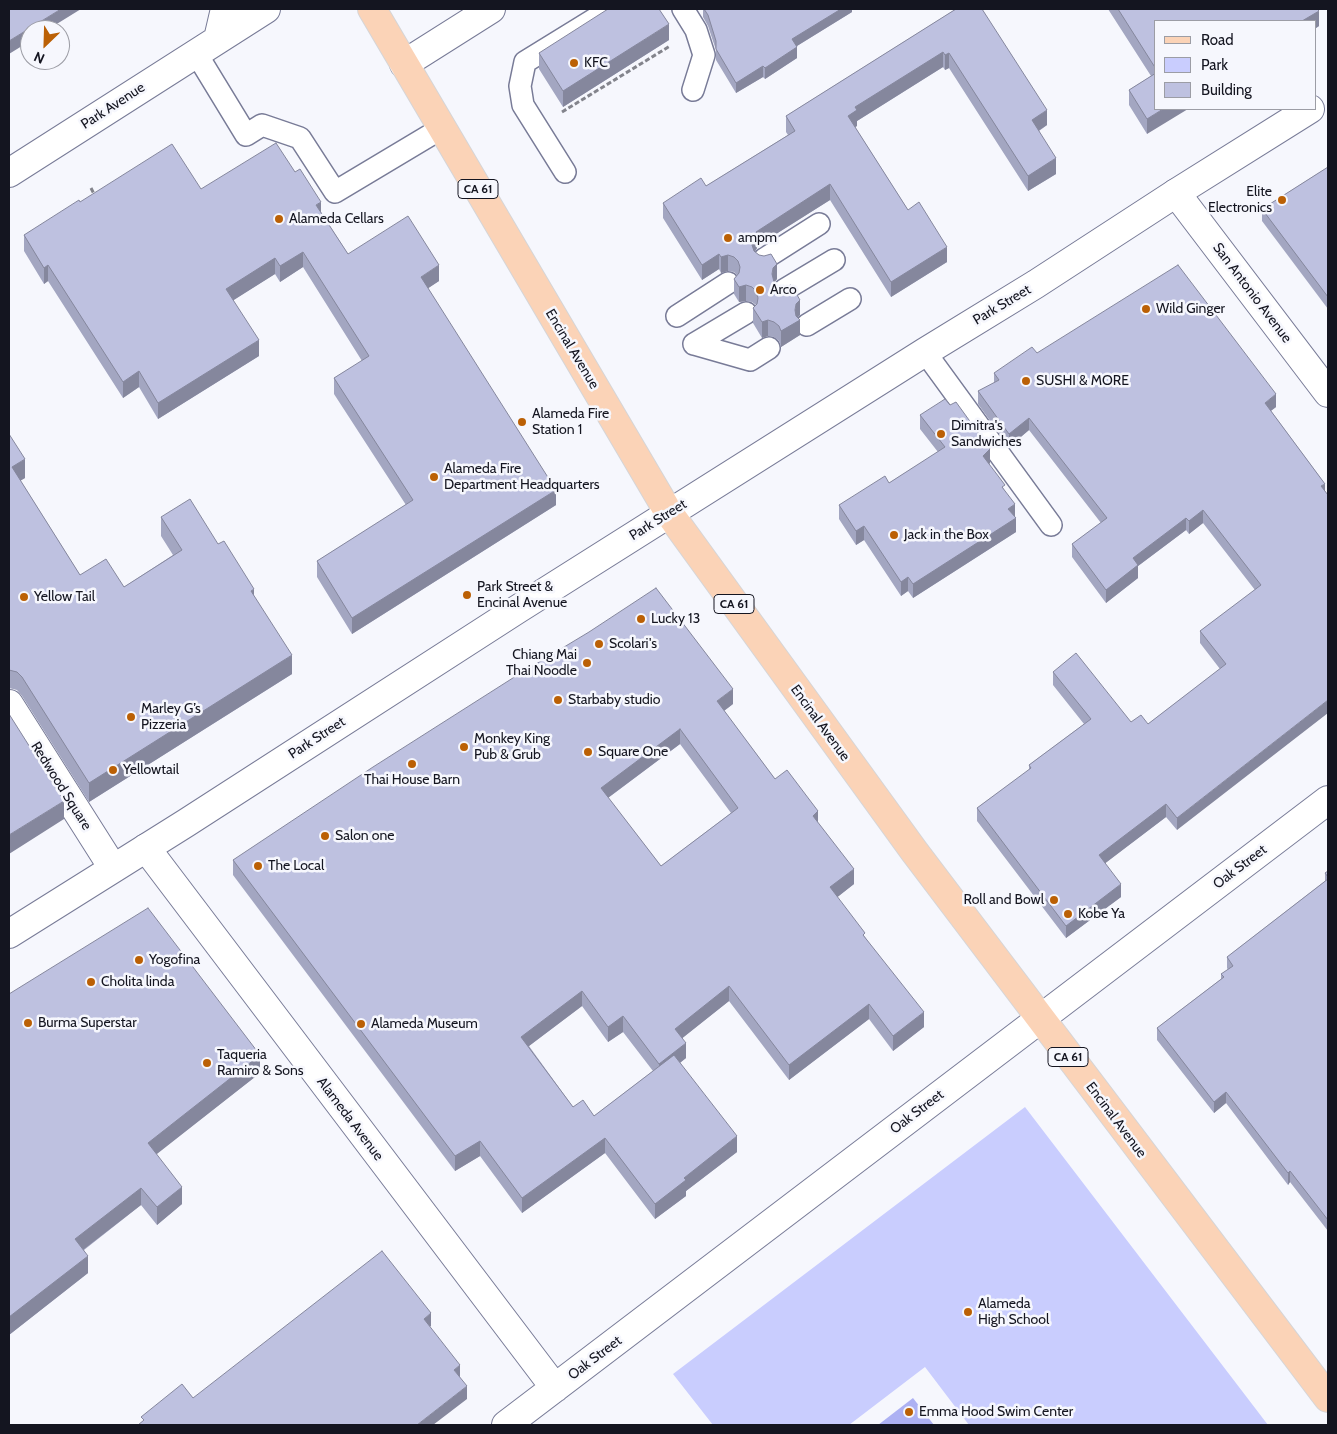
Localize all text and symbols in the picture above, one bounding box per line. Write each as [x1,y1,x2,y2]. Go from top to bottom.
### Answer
north arrow [20,20,70,70]
legend [1154,20,1317,110]
text: Road [1201,31,1234,49]
text: N [31,48,47,68]
place label: KFC [584,55,608,71]
text: Park [1201,56,1228,74]
marker: KFC [568,57,580,69]
street label: Park Avenue [78,79,148,133]
text: Building [1201,81,1252,99]
road number: CA 61 [458,180,498,198]
place label: Elite Electronics [1208,184,1272,216]
marker: Elite Electronics [1276,194,1288,206]
place label: Alameda Cellars [289,211,384,227]
marker: Alameda Cellars [273,213,285,225]
place label: ampm [738,230,777,246]
marker: ampm [722,232,734,244]
street label: San Antonio Avenue [1209,240,1295,346]
street label: Park Street [970,281,1034,329]
place label: Arco [770,282,797,298]
marker: Arco [754,284,766,296]
place label: Wild Ginger [1156,301,1225,317]
marker: Wild Ginger [1140,303,1152,315]
street label: Encinal Avenue [542,306,602,392]
place label: SUSHI & MORE [1036,373,1129,389]
marker: SUSHI & MORE [1020,375,1032,387]
place label: Alameda Fire Station 1 [532,406,609,438]
marker: Alameda Fire Station 1 [516,416,528,428]
place label: Dimitra's Sandwiches [951,418,1022,451]
marker: Dimitra's Sandwiches [935,428,947,440]
place label: Alameda Fire Department Headquarters [444,461,600,494]
marker: Alameda Fire Department Headquarters [428,471,440,483]
street label: Park Street [626,496,690,544]
place label: Jack in the Box [904,527,989,543]
marker: Jack in the Box [888,529,900,541]
place label: Park Street & Encinal Avenue [477,579,567,612]
place label: Yellow Tail [34,589,95,605]
marker: Park Street & Encinal Avenue [461,589,473,601]
marker: Yellow Tail [18,591,30,603]
road number: CA 61 [714,594,754,614]
place label: Lucky 13 [651,611,700,627]
marker: Lucky 13 [635,613,647,625]
place label: Scolari's [609,636,657,652]
marker: Scolari's [593,638,605,650]
place label: Chiang Mai Thai Noodle [506,647,577,680]
marker: Chiang Mai Thai Noodle [581,657,593,669]
street label: Encinal Avenue [787,682,853,764]
place label: Starbaby studio [568,692,660,708]
marker: Starbaby studio [552,694,564,706]
place label: Marley G’s Pizzeria [141,701,201,734]
marker: Marley G’s Pizzeria [125,711,137,723]
street label: Park Street [285,713,349,763]
place label: Monkey King Pub & Grub [474,731,550,764]
street label: Redwood Square [27,739,95,833]
marker: Monkey King Pub & Grub [458,741,470,753]
place label: Square One [598,744,668,760]
marker: Square One [582,746,594,758]
marker: Thai House Barn [406,758,418,770]
place label: Yellowtail [123,762,179,778]
marker: Yellowtail [107,764,119,776]
place label: Thai House Barn [364,772,460,788]
place label: Salon one [335,828,394,844]
marker: Salon one [319,830,331,842]
street label: Oak Street [1210,841,1270,893]
place label: The Local [268,858,324,874]
marker: The Local [252,860,264,872]
place label: Roll and Bowl [963,892,1044,908]
marker: Roll and Bowl [1048,894,1060,906]
place label: Kobe Ya [1078,906,1125,922]
marker: Kobe Ya [1062,908,1074,920]
place label: Yogofina [149,952,200,968]
marker: Yogofina [133,954,145,966]
place label: Cholita linda [101,974,174,990]
marker: Cholita linda [85,976,97,988]
place label: Burma Superstar [38,1015,137,1031]
place label: Alameda Museum [371,1016,478,1032]
marker: Burma Superstar [22,1017,34,1029]
marker: Alameda Museum [355,1018,367,1030]
place label: Taqueria Ramiro & Sons [217,1047,304,1080]
road number: CA 61 [1048,1048,1088,1066]
marker: Taqueria Ramiro & Sons [201,1057,213,1069]
street label: Alameda Avenue [313,1074,387,1164]
street label: Encinal Avenue [1082,1079,1150,1161]
street label: Oak Street [887,1086,947,1138]
place label: Alameda High School [978,1296,1049,1328]
marker: Alameda High School [962,1306,974,1318]
street label: Oak Street [565,1332,625,1384]
place label: Emma Hood Swim Center [919,1404,1073,1420]
marker: Emma Hood Swim Center [903,1406,915,1418]

